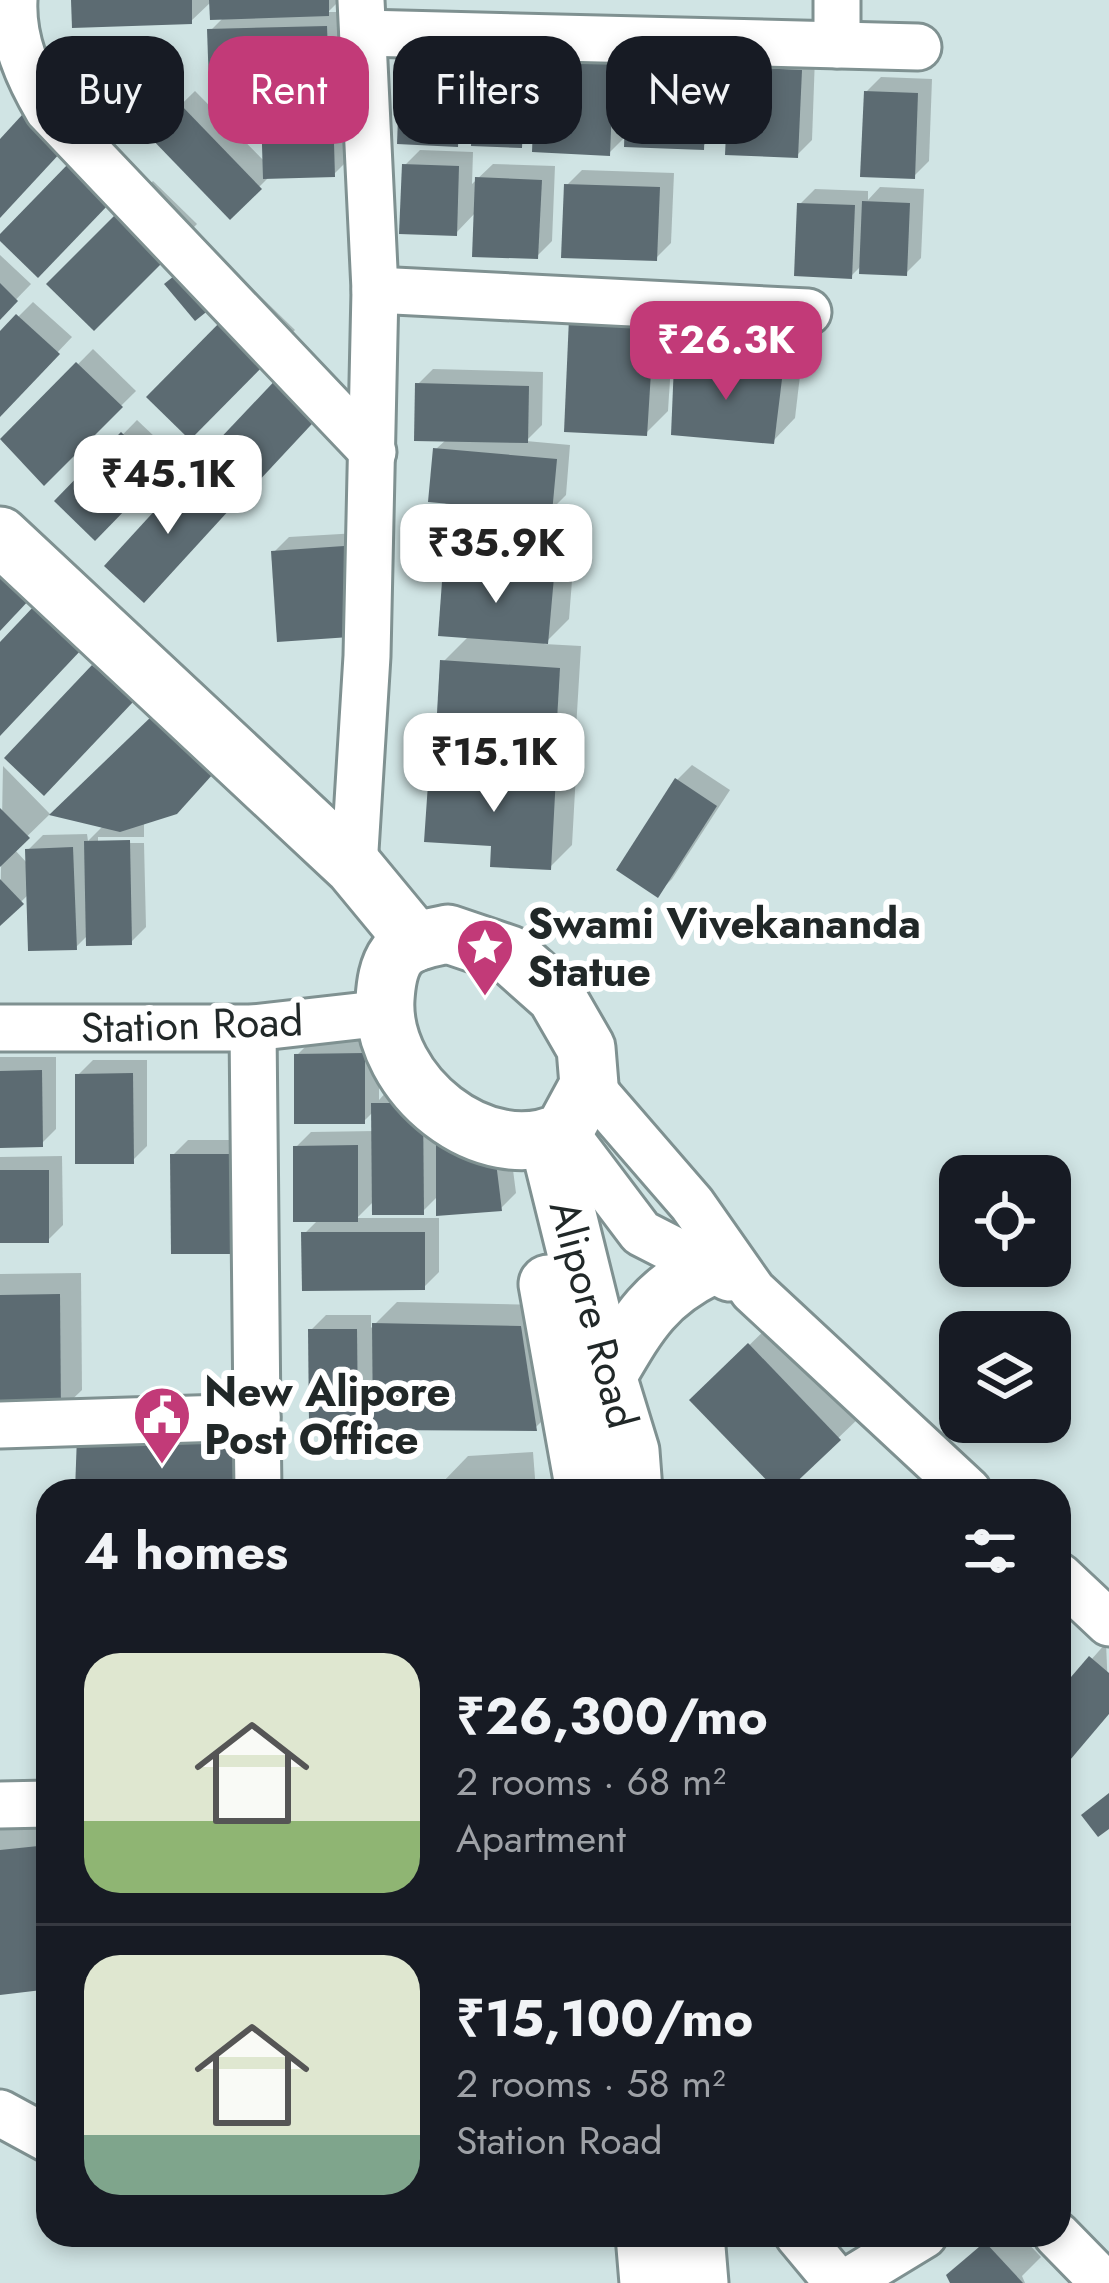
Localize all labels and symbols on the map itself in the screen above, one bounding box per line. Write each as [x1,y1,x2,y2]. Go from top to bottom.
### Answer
pin: ₹26.3K [628,301,824,403]
pin: ₹45.1K [70,435,266,537]
pin: ₹35.9K [398,504,594,606]
pin: ₹15.1K [396,713,592,815]
place label: Swami Vivekananda Statue [527,893,921,1002]
place icon: Swami Vivekananda Statue [454,916,516,998]
street label: Station Road [80,990,304,1059]
street label: Alipore Road [534,1193,653,1435]
place label: New Alipore Post Office [204,1361,451,1470]
public building icon: New Alipore Post Office [131,1384,193,1466]

